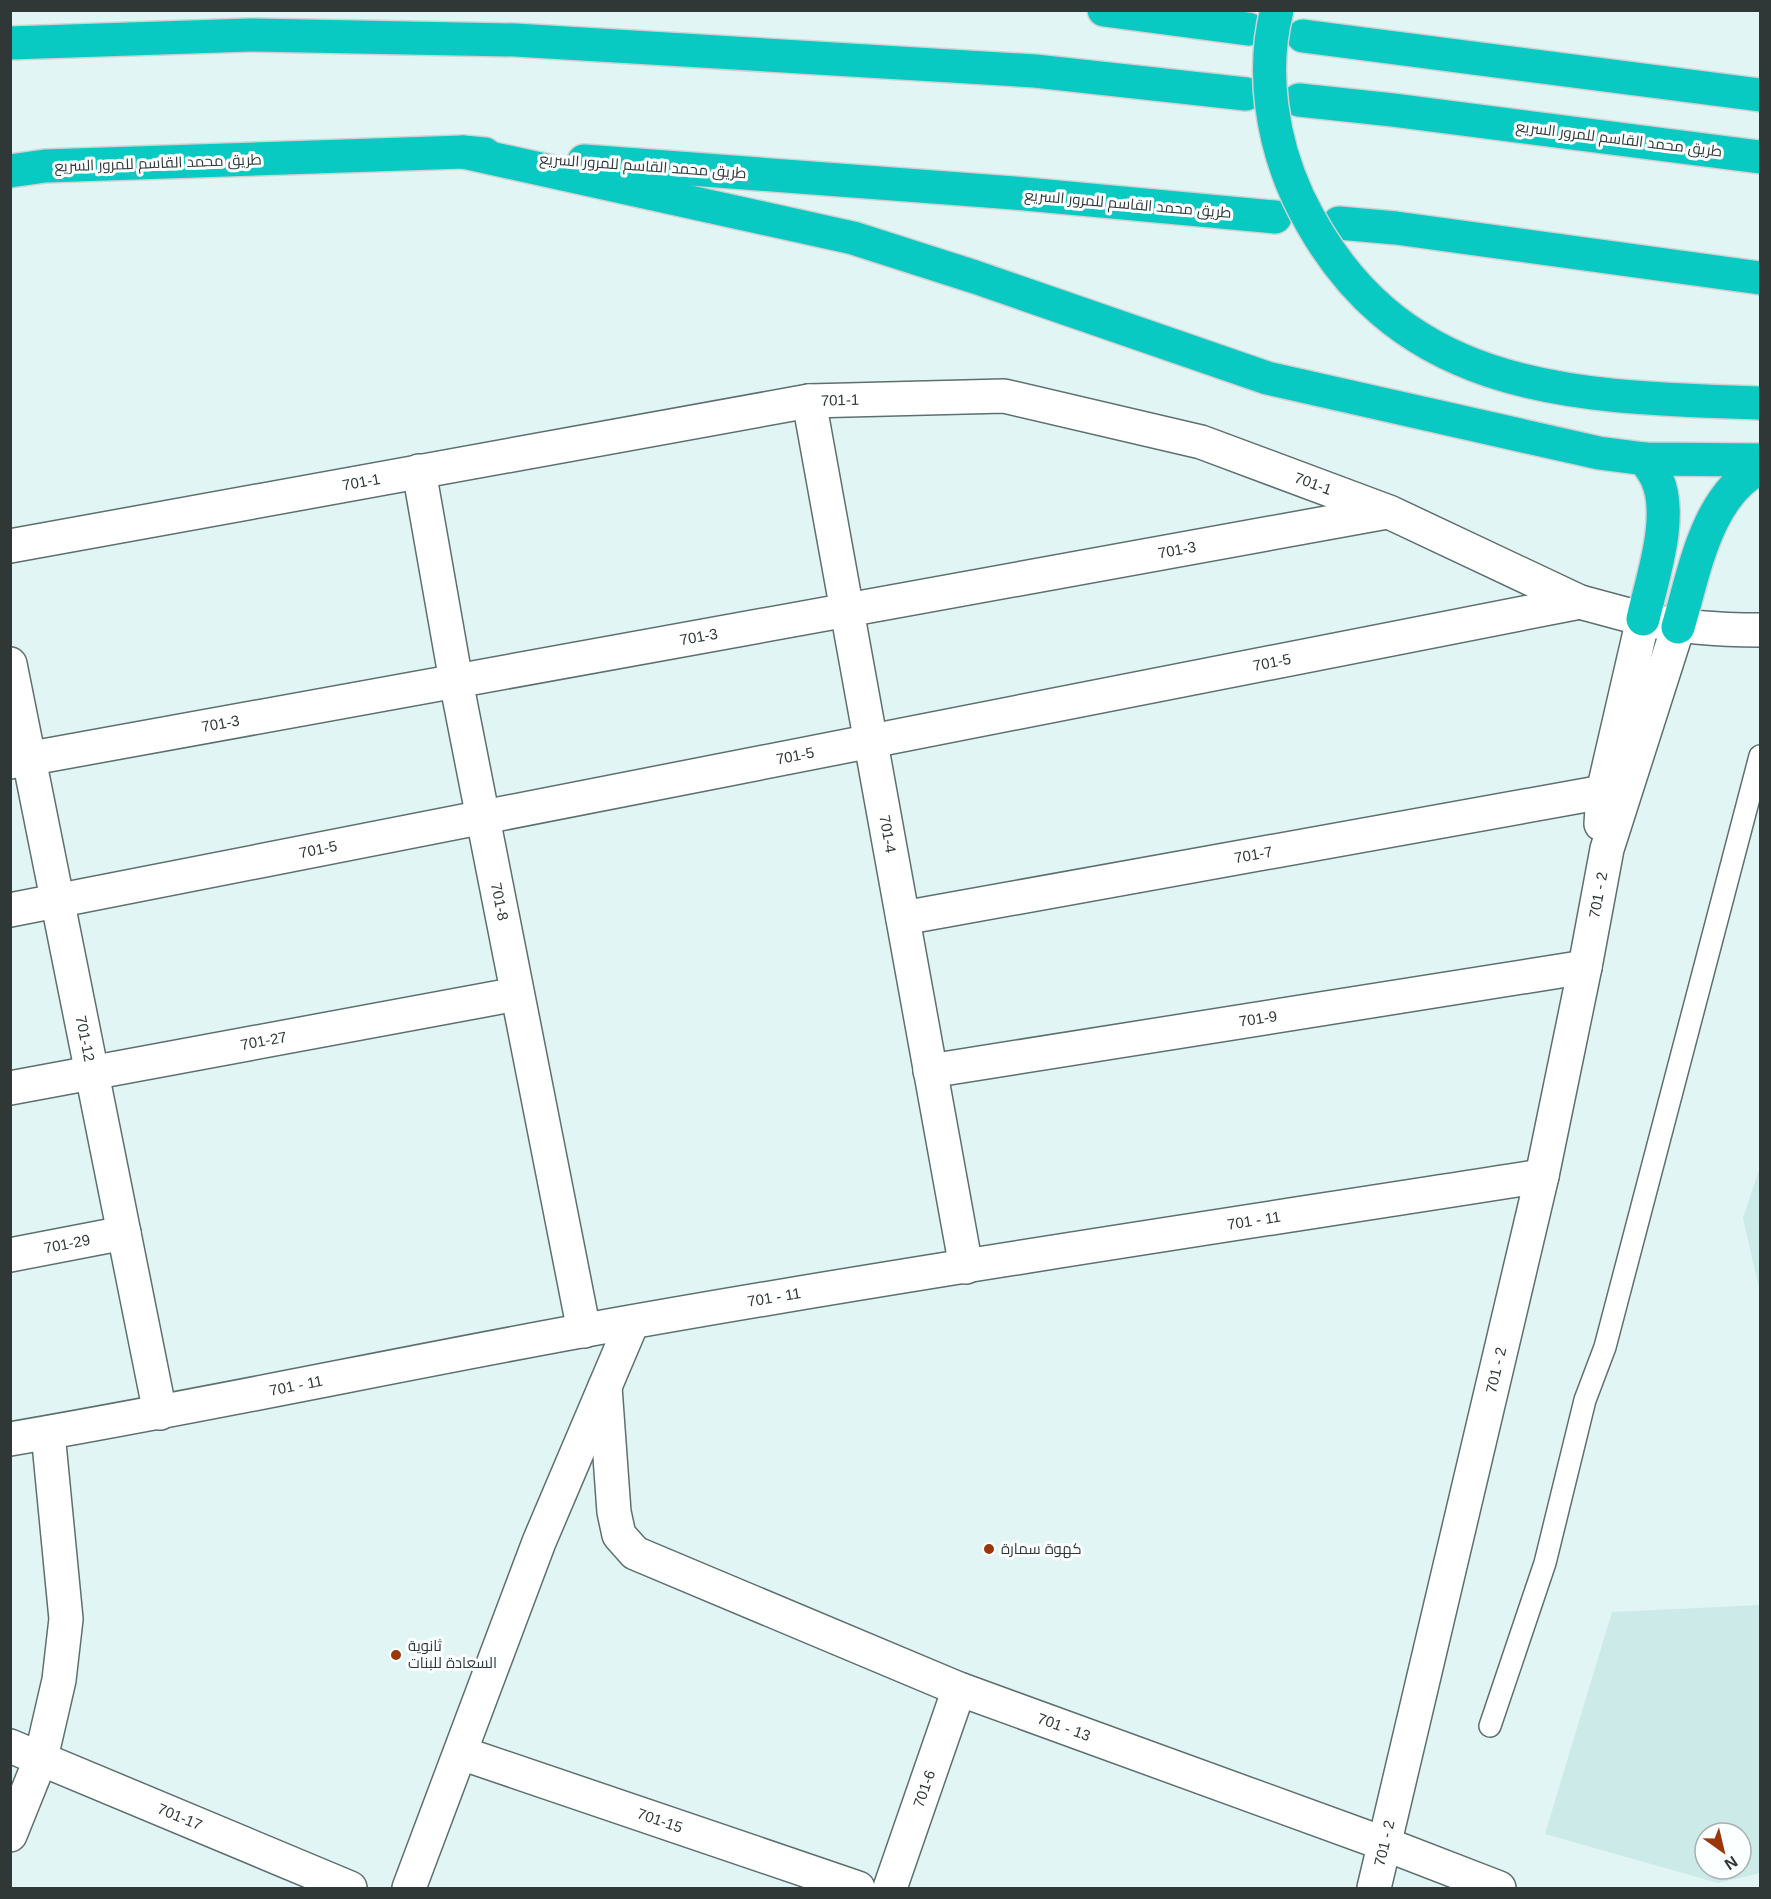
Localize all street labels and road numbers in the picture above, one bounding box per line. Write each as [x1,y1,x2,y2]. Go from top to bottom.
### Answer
street label: طريق محمد القاسم للمرور السريع [1515,117,1723,163]
street label: طريق محمد القاسم للمرور السريع [54,150,262,178]
street label: طريق محمد القاسم للمرور السريع [539,150,747,184]
street label: طريق محمد القاسم للمرور السريع [1024,186,1232,224]
street label: 701-1 [821,391,859,409]
street label: 701-1 [1292,469,1334,498]
street label: 701-1 [341,470,382,494]
street label: 701-3 [1156,538,1197,561]
street label: 701-3 [678,625,719,648]
street label: 701-5 [1251,650,1292,674]
street label: 701-3 [200,711,241,735]
street label: 701-5 [774,743,815,768]
street label: 701-4 [876,813,900,854]
street label: 701-5 [298,837,338,861]
street label: 701-7 [1233,843,1274,866]
street label: 701 - 2 [1585,871,1611,920]
street label: 701-8 [488,881,512,922]
street label: 701-9 [1238,1007,1278,1030]
street label: 701-12 [73,1014,98,1063]
street label: 701-27 [239,1028,288,1053]
street label: 701 - 11 [1226,1208,1282,1233]
street label: 701-29 [42,1231,91,1256]
street label: 701 - 11 [746,1284,802,1310]
street label: 701 - 2 [1482,1345,1509,1395]
street label: 701 - 11 [268,1372,324,1399]
street label: 701 - 13 [1035,1709,1093,1744]
street label: 701-6 [910,1768,938,1810]
street label: 701-17 [155,1800,205,1833]
street label: 701-15 [635,1805,685,1836]
street label: 701 - 2 [1370,1818,1398,1868]

